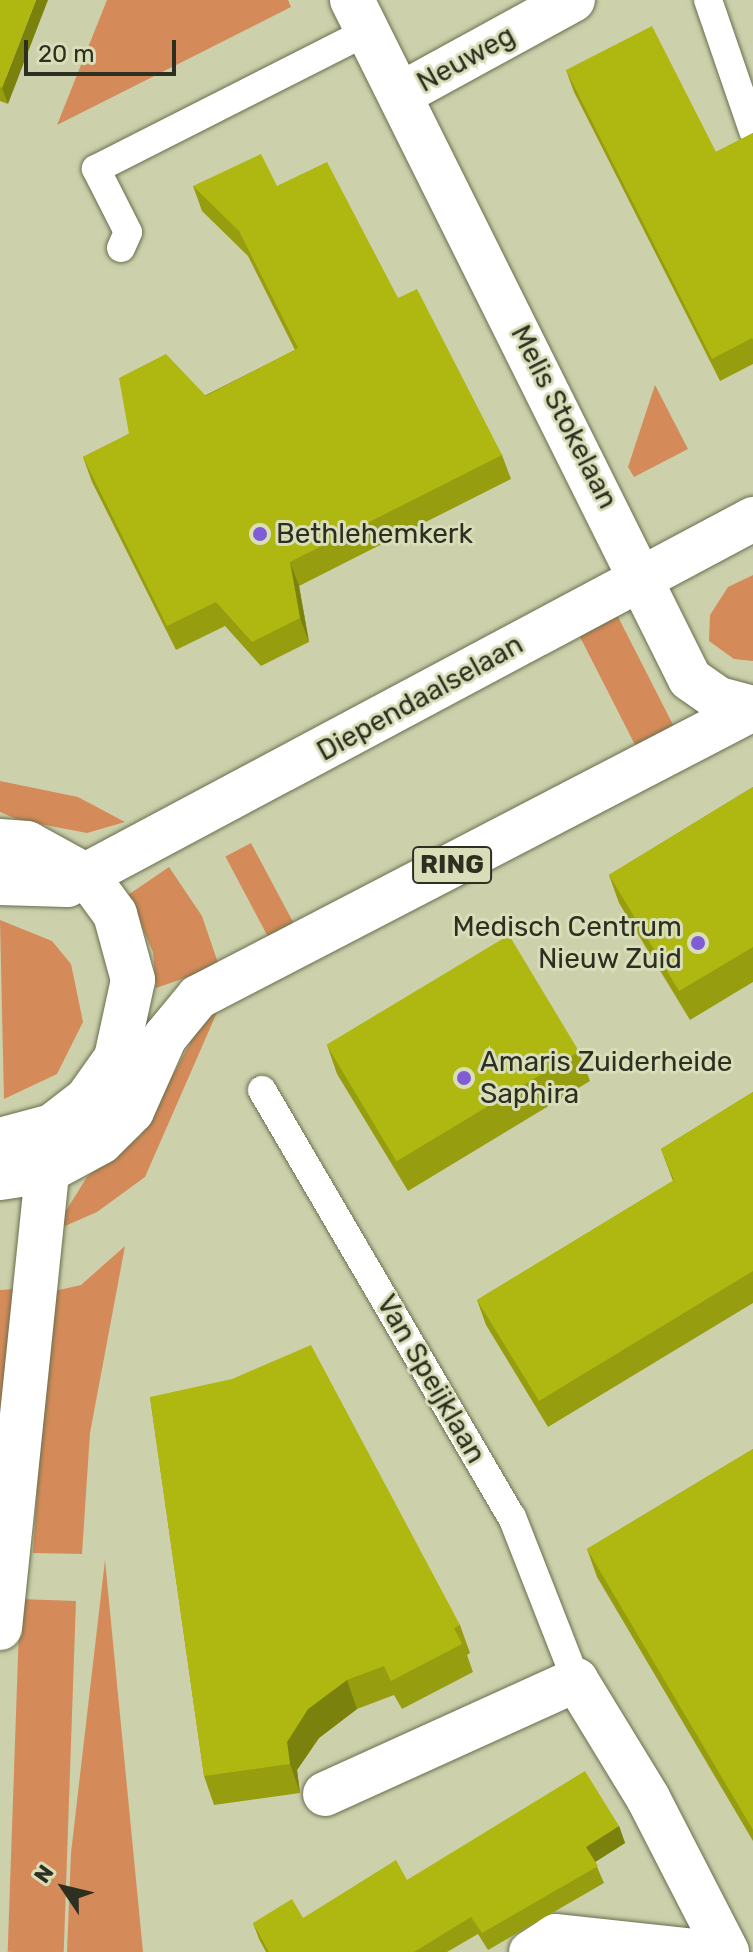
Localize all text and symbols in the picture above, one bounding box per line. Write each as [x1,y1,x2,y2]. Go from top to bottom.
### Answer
street label: Neuweg [411,18,521,100]
scale bar [28,24,180,74]
text: 20 m [38,40,95,68]
street label: Melis Stokelaan [503,320,625,514]
place label: Bethlehemkerk [276,517,473,551]
marker: Bethlehemkerk [251,525,269,543]
street label: Diependaalselaan [311,628,529,768]
road number: RING [412,843,492,887]
place label: Medisch Centrum Nieuw Zuid [453,910,682,976]
marker: Medisch Centrum Nieuw Zuid [689,934,707,952]
place label: Amaris Zuiderheide Saphira [480,1045,732,1111]
marker: Amaris Zuiderheide Saphira [455,1069,473,1087]
street label: Van Speijklaan [369,1289,493,1469]
north arrow [24,1848,104,1928]
text: N [28,1860,60,1888]

